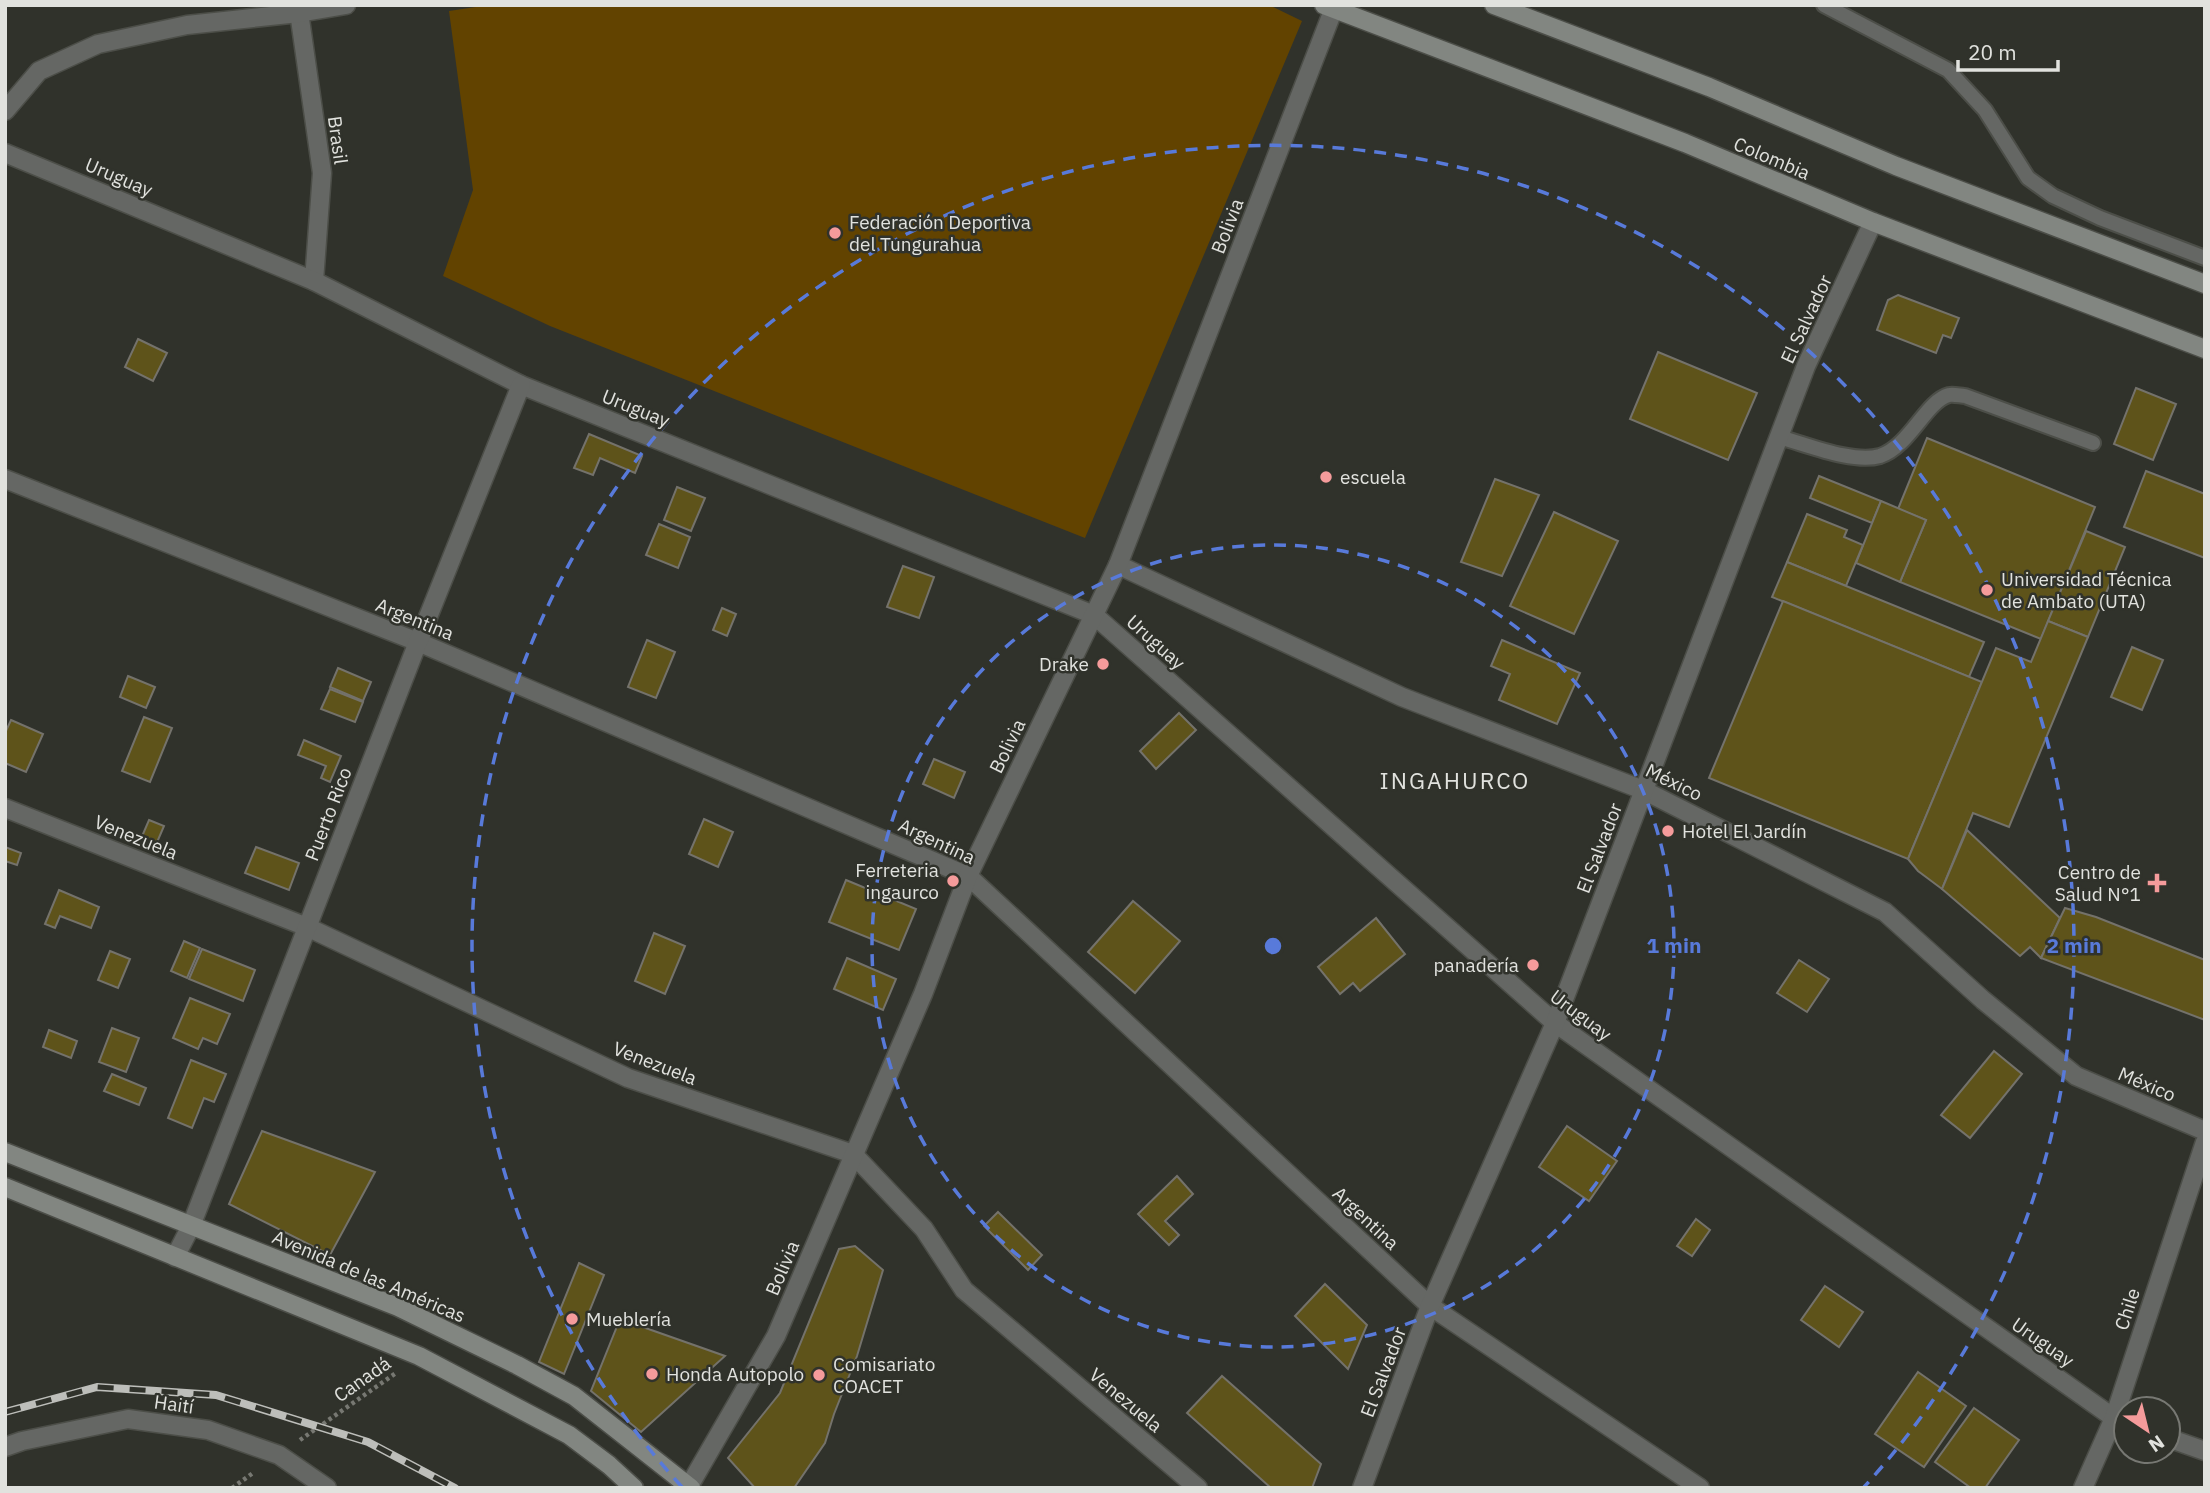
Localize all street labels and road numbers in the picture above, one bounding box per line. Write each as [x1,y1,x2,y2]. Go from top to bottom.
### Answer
street label: Brasil [323,114,353,166]
street label: Colombia [1730,131,1814,185]
street label: Uruguay [82,152,157,202]
street label: Bolivia [1206,195,1248,257]
street label: El Salvador [1775,271,1837,367]
street label: Uruguay [599,384,674,433]
street label: Argentina [372,592,458,646]
street label: Uruguay [1122,609,1191,675]
street label: Bolivia [984,715,1030,777]
street label: México [1642,758,1706,806]
street label: Puerto Rico [299,764,357,864]
street label: El Salvador [1571,799,1627,897]
street label: Venezuela [91,809,181,865]
street label: Argentina [895,813,979,869]
street label: Uruguay [1545,984,1617,1046]
street label: Venezuela [610,1036,700,1090]
street label: México [2115,1061,2179,1107]
street label: Argentina [1328,1181,1404,1255]
street label: Avenida de las Américas [269,1224,469,1328]
street label: Bolivia [760,1237,804,1299]
street label: Chile [2109,1285,2145,1333]
street label: Uruguay [2007,1312,2079,1372]
street label: El Salvador [1355,1323,1411,1421]
street label: Canadá [329,1351,395,1407]
street label: Venezuela [1085,1363,1167,1437]
street label: Haití [153,1389,196,1419]

